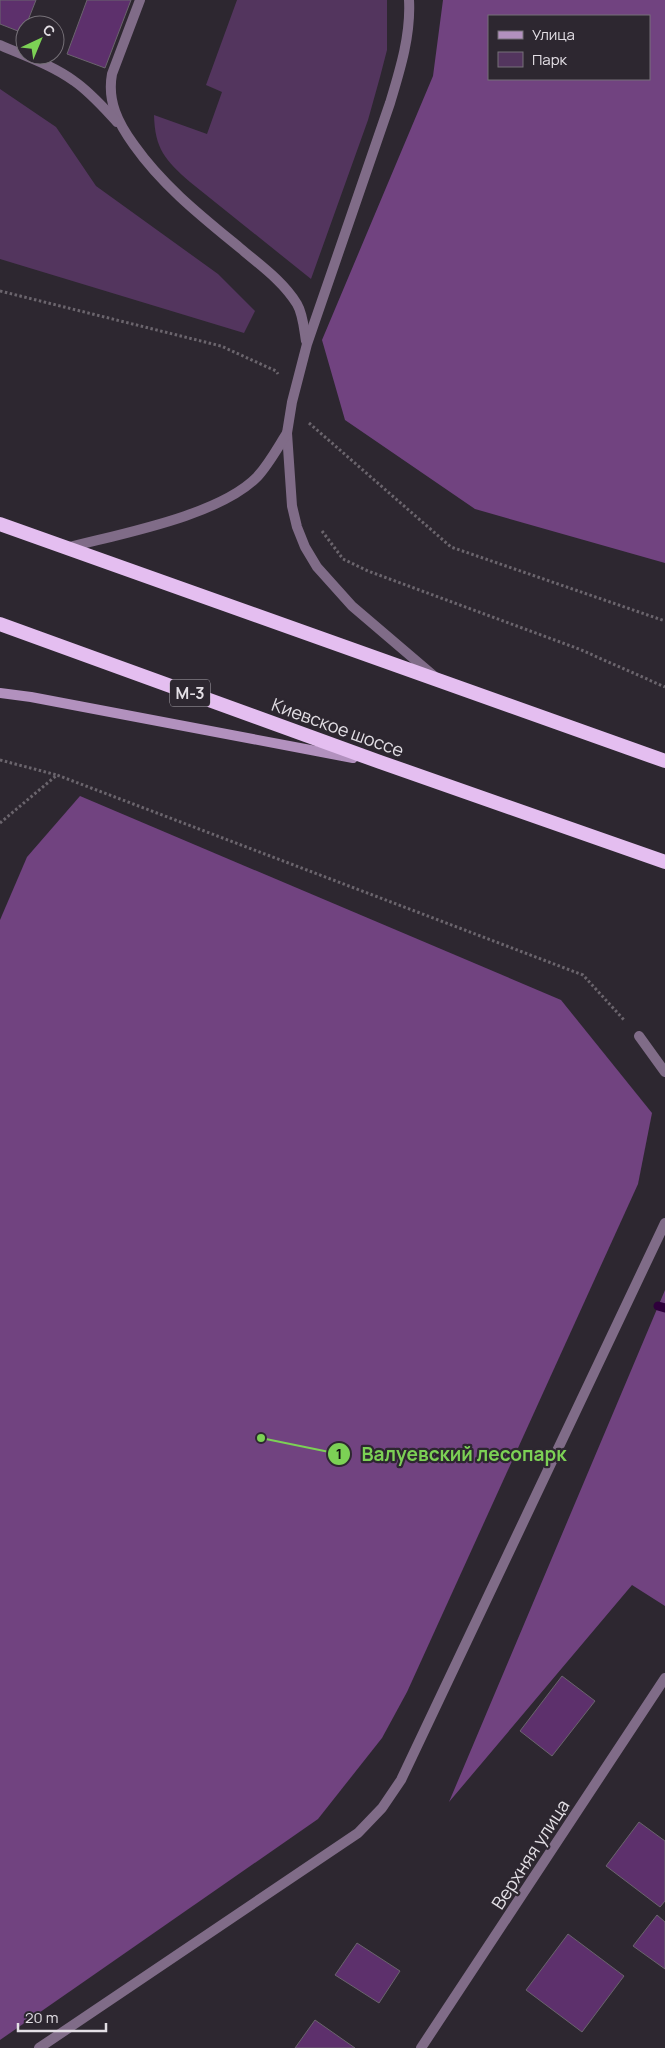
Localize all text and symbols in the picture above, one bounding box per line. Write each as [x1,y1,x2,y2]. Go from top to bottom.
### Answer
north arrow [15,15,65,65]
legend [488,15,650,80]
text: С [39,20,60,41]
text: Улица [532,24,575,45]
text: Парк [532,49,568,70]
road number: М-3 [170,680,210,706]
street label: Киевское шоссе [269,692,407,762]
callout: Валуевский лесопарк [326,1437,576,1471]
text: Валуевский лесопарк [362,1441,567,1467]
text: 1 [336,1443,342,1464]
street label: Верхняя улица [486,1794,574,1914]
scale bar [18,2000,105,2032]
text: 20 m [25,2007,58,2028]

